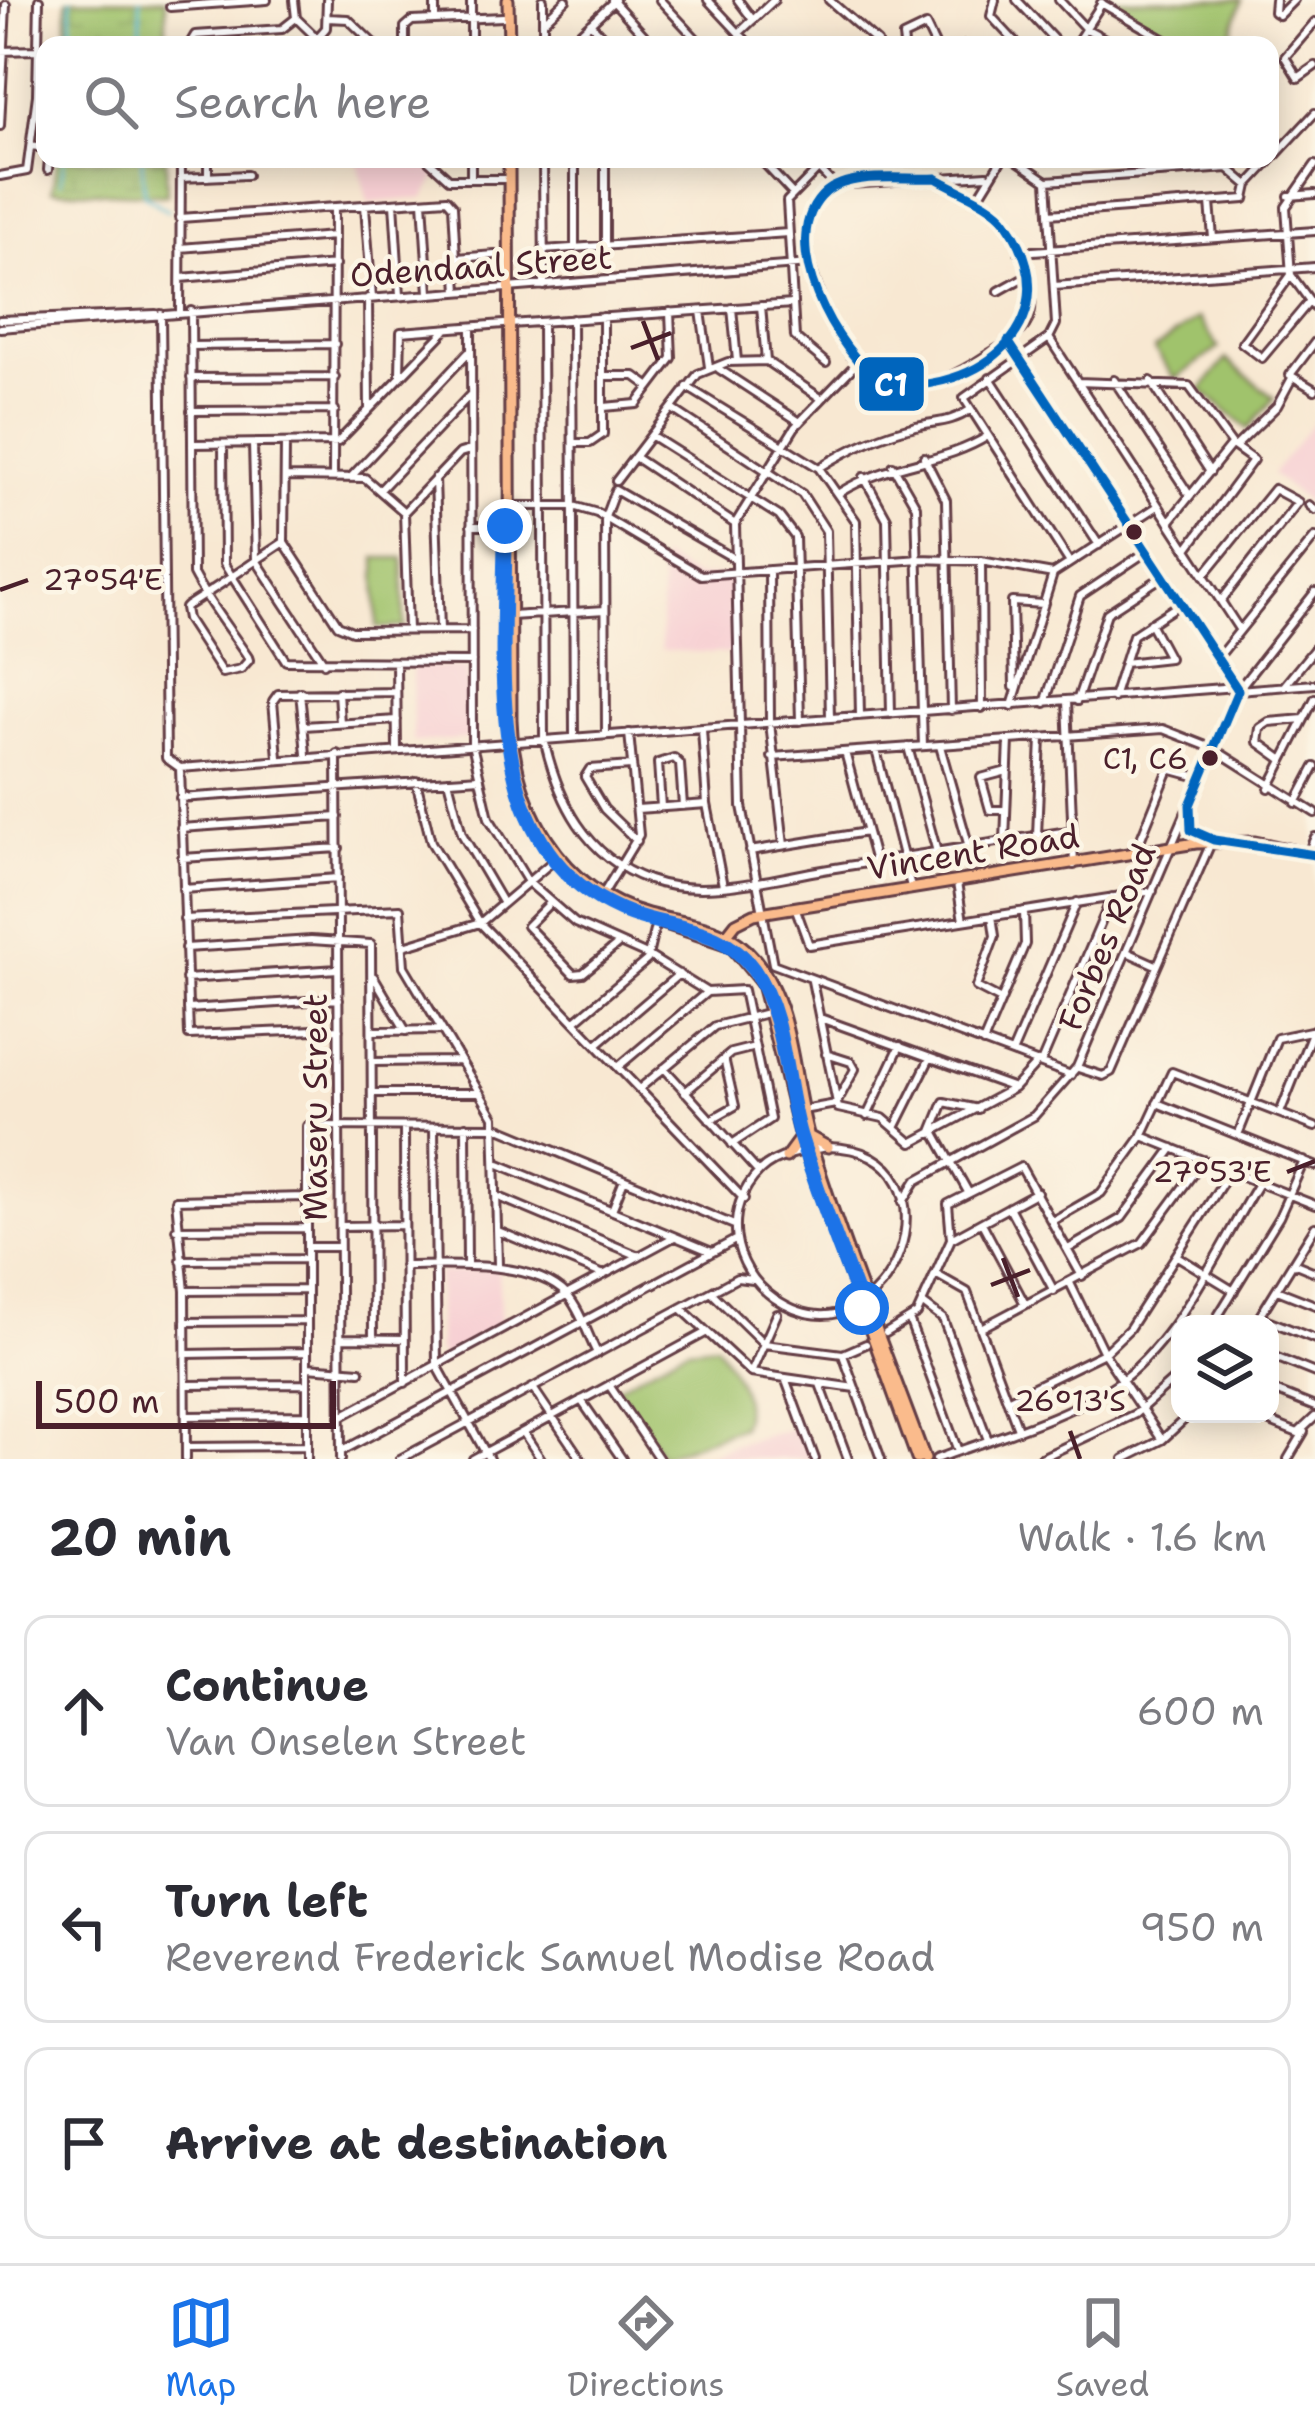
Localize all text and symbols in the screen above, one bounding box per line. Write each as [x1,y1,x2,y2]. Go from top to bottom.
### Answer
search box [36,36,1279,168]
icon: search [78,69,144,135]
text: Search here [174,72,431,132]
street label: Odendaal Street [348,234,614,298]
line badge: C1 [857,355,926,413]
text: C1 [874,362,908,407]
route end [478,499,532,553]
unlabelled marker [1123,521,1145,543]
text: 27°54'E [43,559,163,600]
place label: C1, C6 [1103,738,1188,779]
marker: C1, C6 [1199,747,1221,769]
street label: Vincent Road [864,813,1082,891]
street label: Forbes Road [1047,836,1167,1038]
street label: Maseru Street [293,993,338,1221]
text: 27°53'E [1153,1151,1271,1192]
route start [835,1281,889,1335]
map controls [1171,1315,1279,1423]
button: layers [1171,1315,1279,1423]
scale bar [36,1375,336,1428]
text: 500 m [54,1379,160,1424]
text: 26°13'S [1014,1380,1126,1421]
text: 20 min [48,1503,231,1571]
text: Walk · 1.6 km [1018,1511,1267,1563]
text: Continue [165,1655,369,1715]
icon: ahead [51,1678,117,1744]
text: 600 m [1136,1685,1264,1737]
text: Van Onselen Street [165,1715,526,1767]
text: Turn left [165,1871,368,1931]
icon: left [51,1894,117,1960]
text: 950 m [1140,1901,1264,1953]
text: Reverend Frederick Samuel Modise Road [165,1931,935,1983]
icon: arrive [51,2110,117,2176]
text: Arrive at destination [165,2113,668,2173]
tab: Map [166,2290,236,2407]
tab: Directions [567,2290,725,2407]
tab: Saved [1056,2290,1149,2407]

